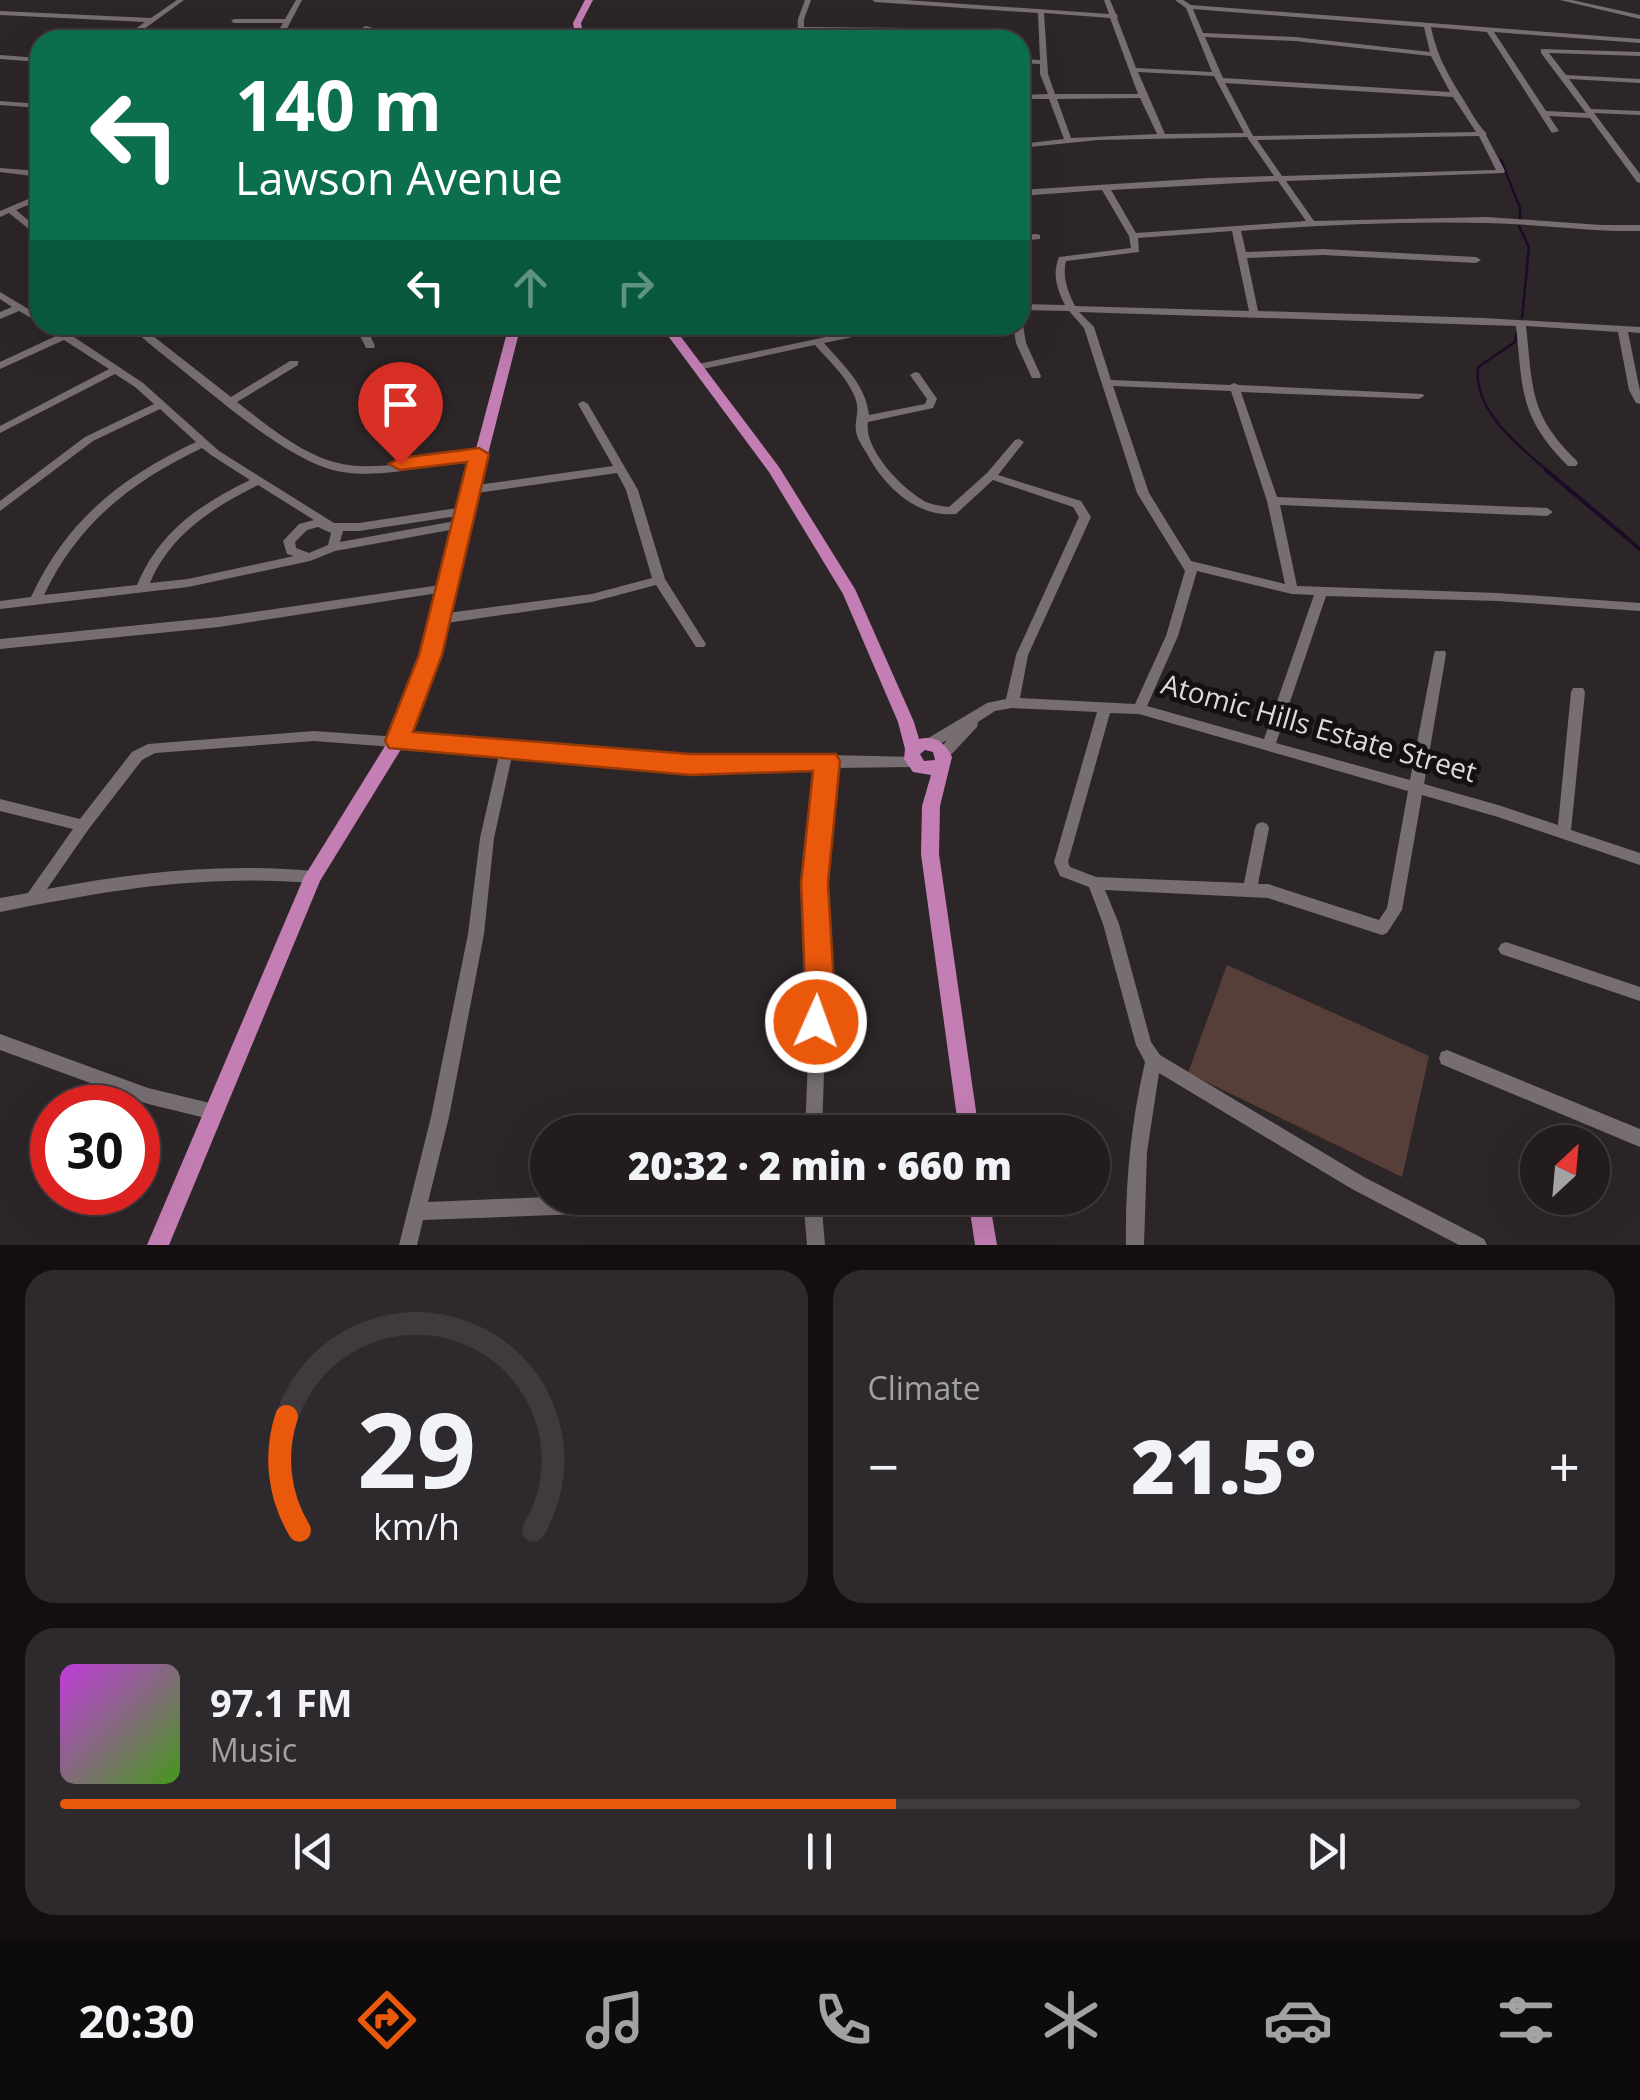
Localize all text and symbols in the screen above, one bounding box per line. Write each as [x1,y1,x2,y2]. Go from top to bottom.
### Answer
text: 140 m [235,56,442,152]
icon: left [70,70,200,200]
text: Lawson Avenue [235,147,563,208]
icon: left [398,260,453,315]
icon: ahead [503,260,558,315]
icon: right [608,260,663,315]
pin [358,362,443,465]
icon: arrive [373,377,428,432]
street label: Atomic Hills Estate Street [1157,664,1481,790]
position arrow [764,970,868,1074]
speed limit sign: 30 [30,1085,160,1215]
north arrow [1520,1125,1610,1215]
map controls [1520,1125,1610,1215]
text: 20:32 · 2 min · 660 m [628,1139,1012,1191]
text: Climate [868,1366,981,1409]
text: 29 [357,1377,476,1518]
text: 21.5° [1131,1414,1316,1516]
text: − [868,1428,899,1503]
text: + [1549,1428,1580,1503]
text: km/h [373,1502,460,1550]
text: 97.1 FM [210,1676,353,1728]
text: Music [210,1728,297,1771]
icon: previous [286,1824,341,1879]
icon: pause [792,1824,847,1879]
icon: next [1299,1824,1354,1879]
icon: directions [352,1985,422,2055]
icon: music [580,1985,650,2055]
icon: phone [808,1985,878,2055]
icon: climate [1036,1985,1106,2055]
icon: car [1263,1985,1333,2055]
icon: filters [1491,1985,1561,2055]
text: 20:30 [79,1990,195,2051]

